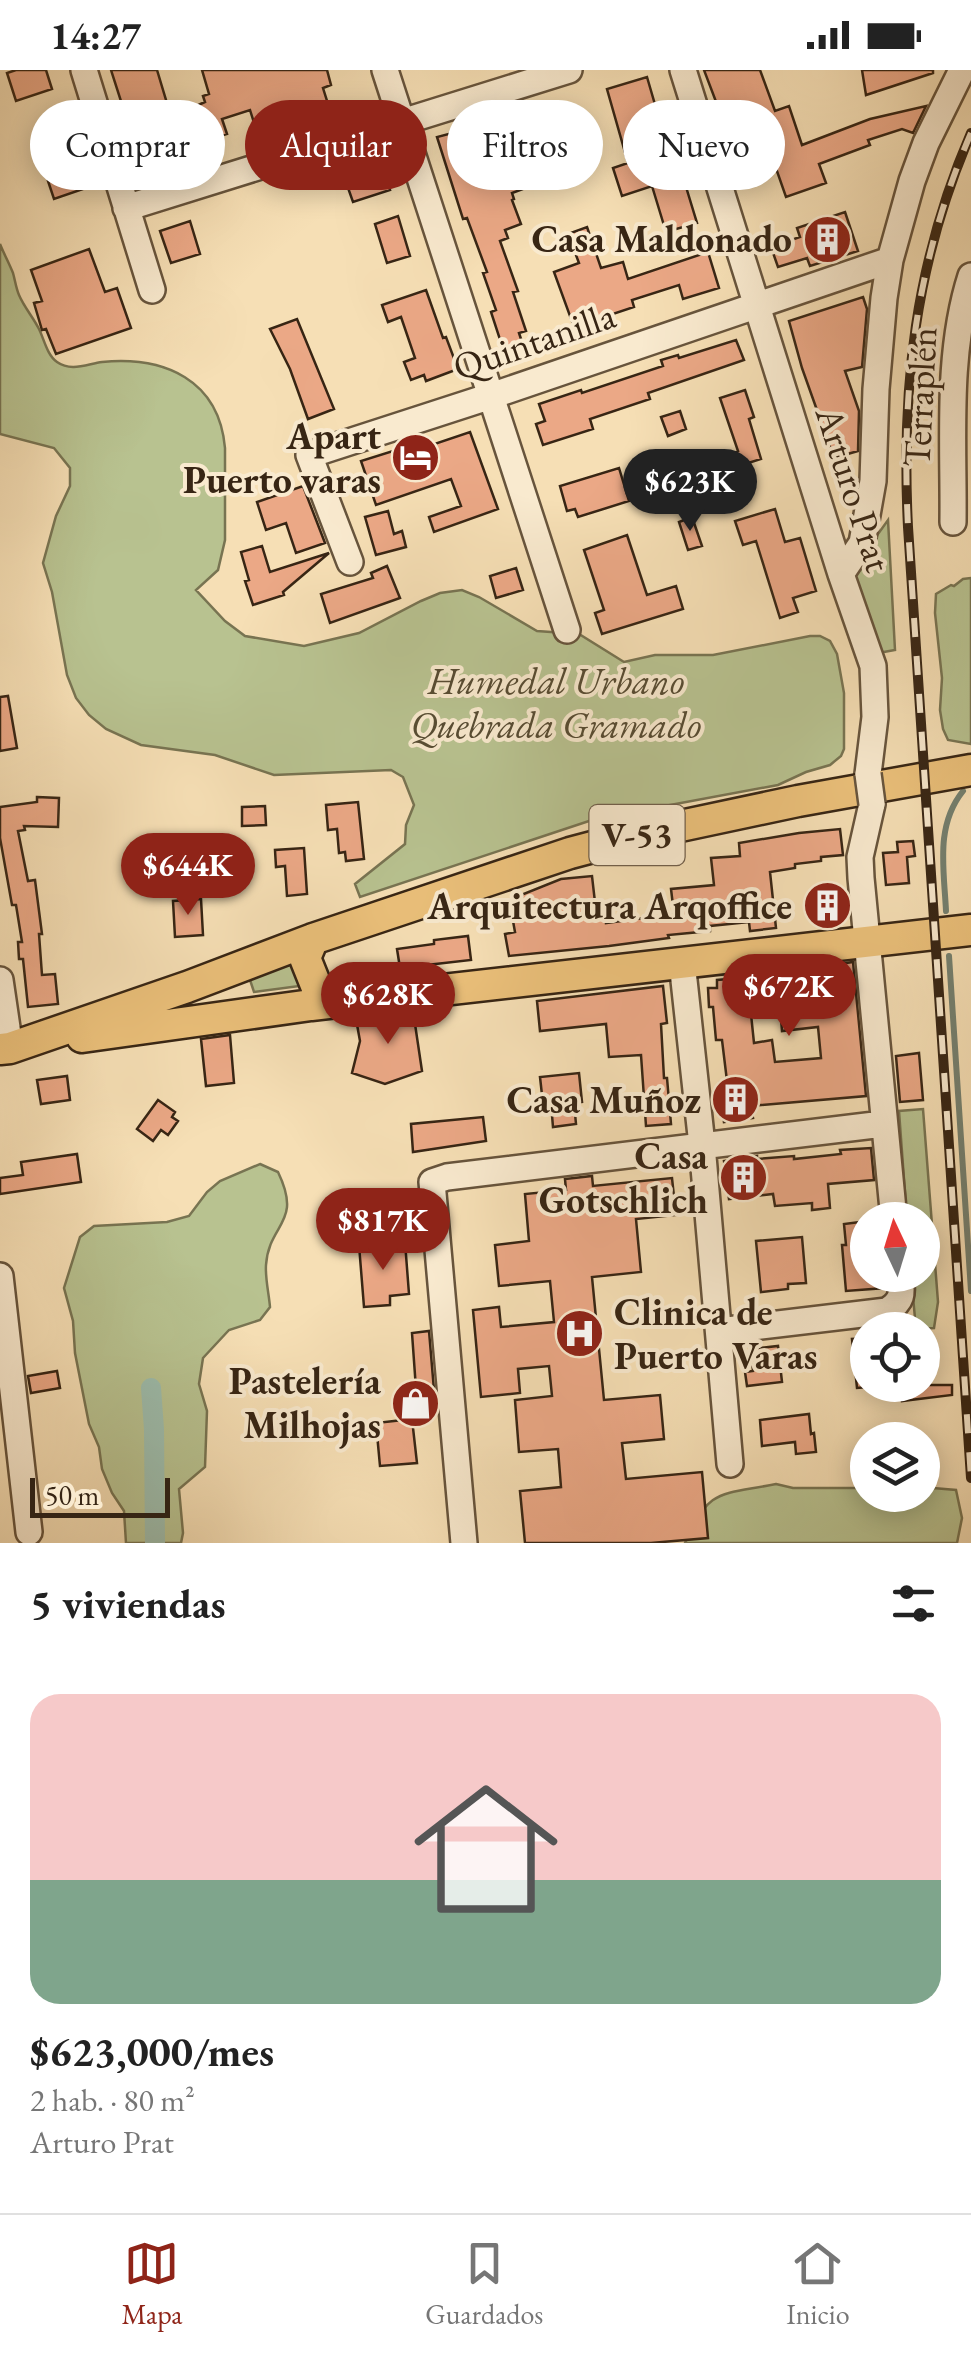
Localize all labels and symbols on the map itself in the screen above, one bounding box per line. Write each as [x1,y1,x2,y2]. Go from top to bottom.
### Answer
building icon: Casa Maldonado [801,213,853,265]
place label: Casa Maldonado [531,214,792,263]
street label: Quintanilla [446,290,622,391]
street label: Terraplén [891,326,948,468]
street label: Arturo Prat [804,399,904,578]
place label: Apart Puerto varas [183,411,381,504]
hotel icon: Apart Puerto varas [390,432,442,484]
pin: $623K [620,449,760,534]
park label: Humedal Urbano Quebrada Gramado [410,656,702,749]
road number: V-53 [590,805,684,865]
pin: $644K [118,833,258,918]
building icon: Arquitectura Arqoffice [801,880,853,932]
place label: Arquitectura Arqoffice [426,881,792,930]
pin: $672K [719,954,859,1039]
pin: $628K [318,962,458,1047]
building icon: Casa Muñoz [710,1074,762,1126]
place label: Casa Muñoz [507,1075,701,1124]
place label: Casa Gotschlich [539,1131,708,1224]
building icon: Casa Gotschlich [717,1152,769,1204]
pin: $817K [313,1188,453,1273]
north arrow [850,1202,940,1292]
place label: Clinica de Puerto Varas [614,1287,817,1380]
hospital icon: Clinica de Puerto Varas [553,1308,605,1360]
place label: Pastelería Milhojas [229,1356,381,1449]
shop icon: Pastelería Milhojas [390,1377,442,1429]
scale bar [30,1473,170,1518]

